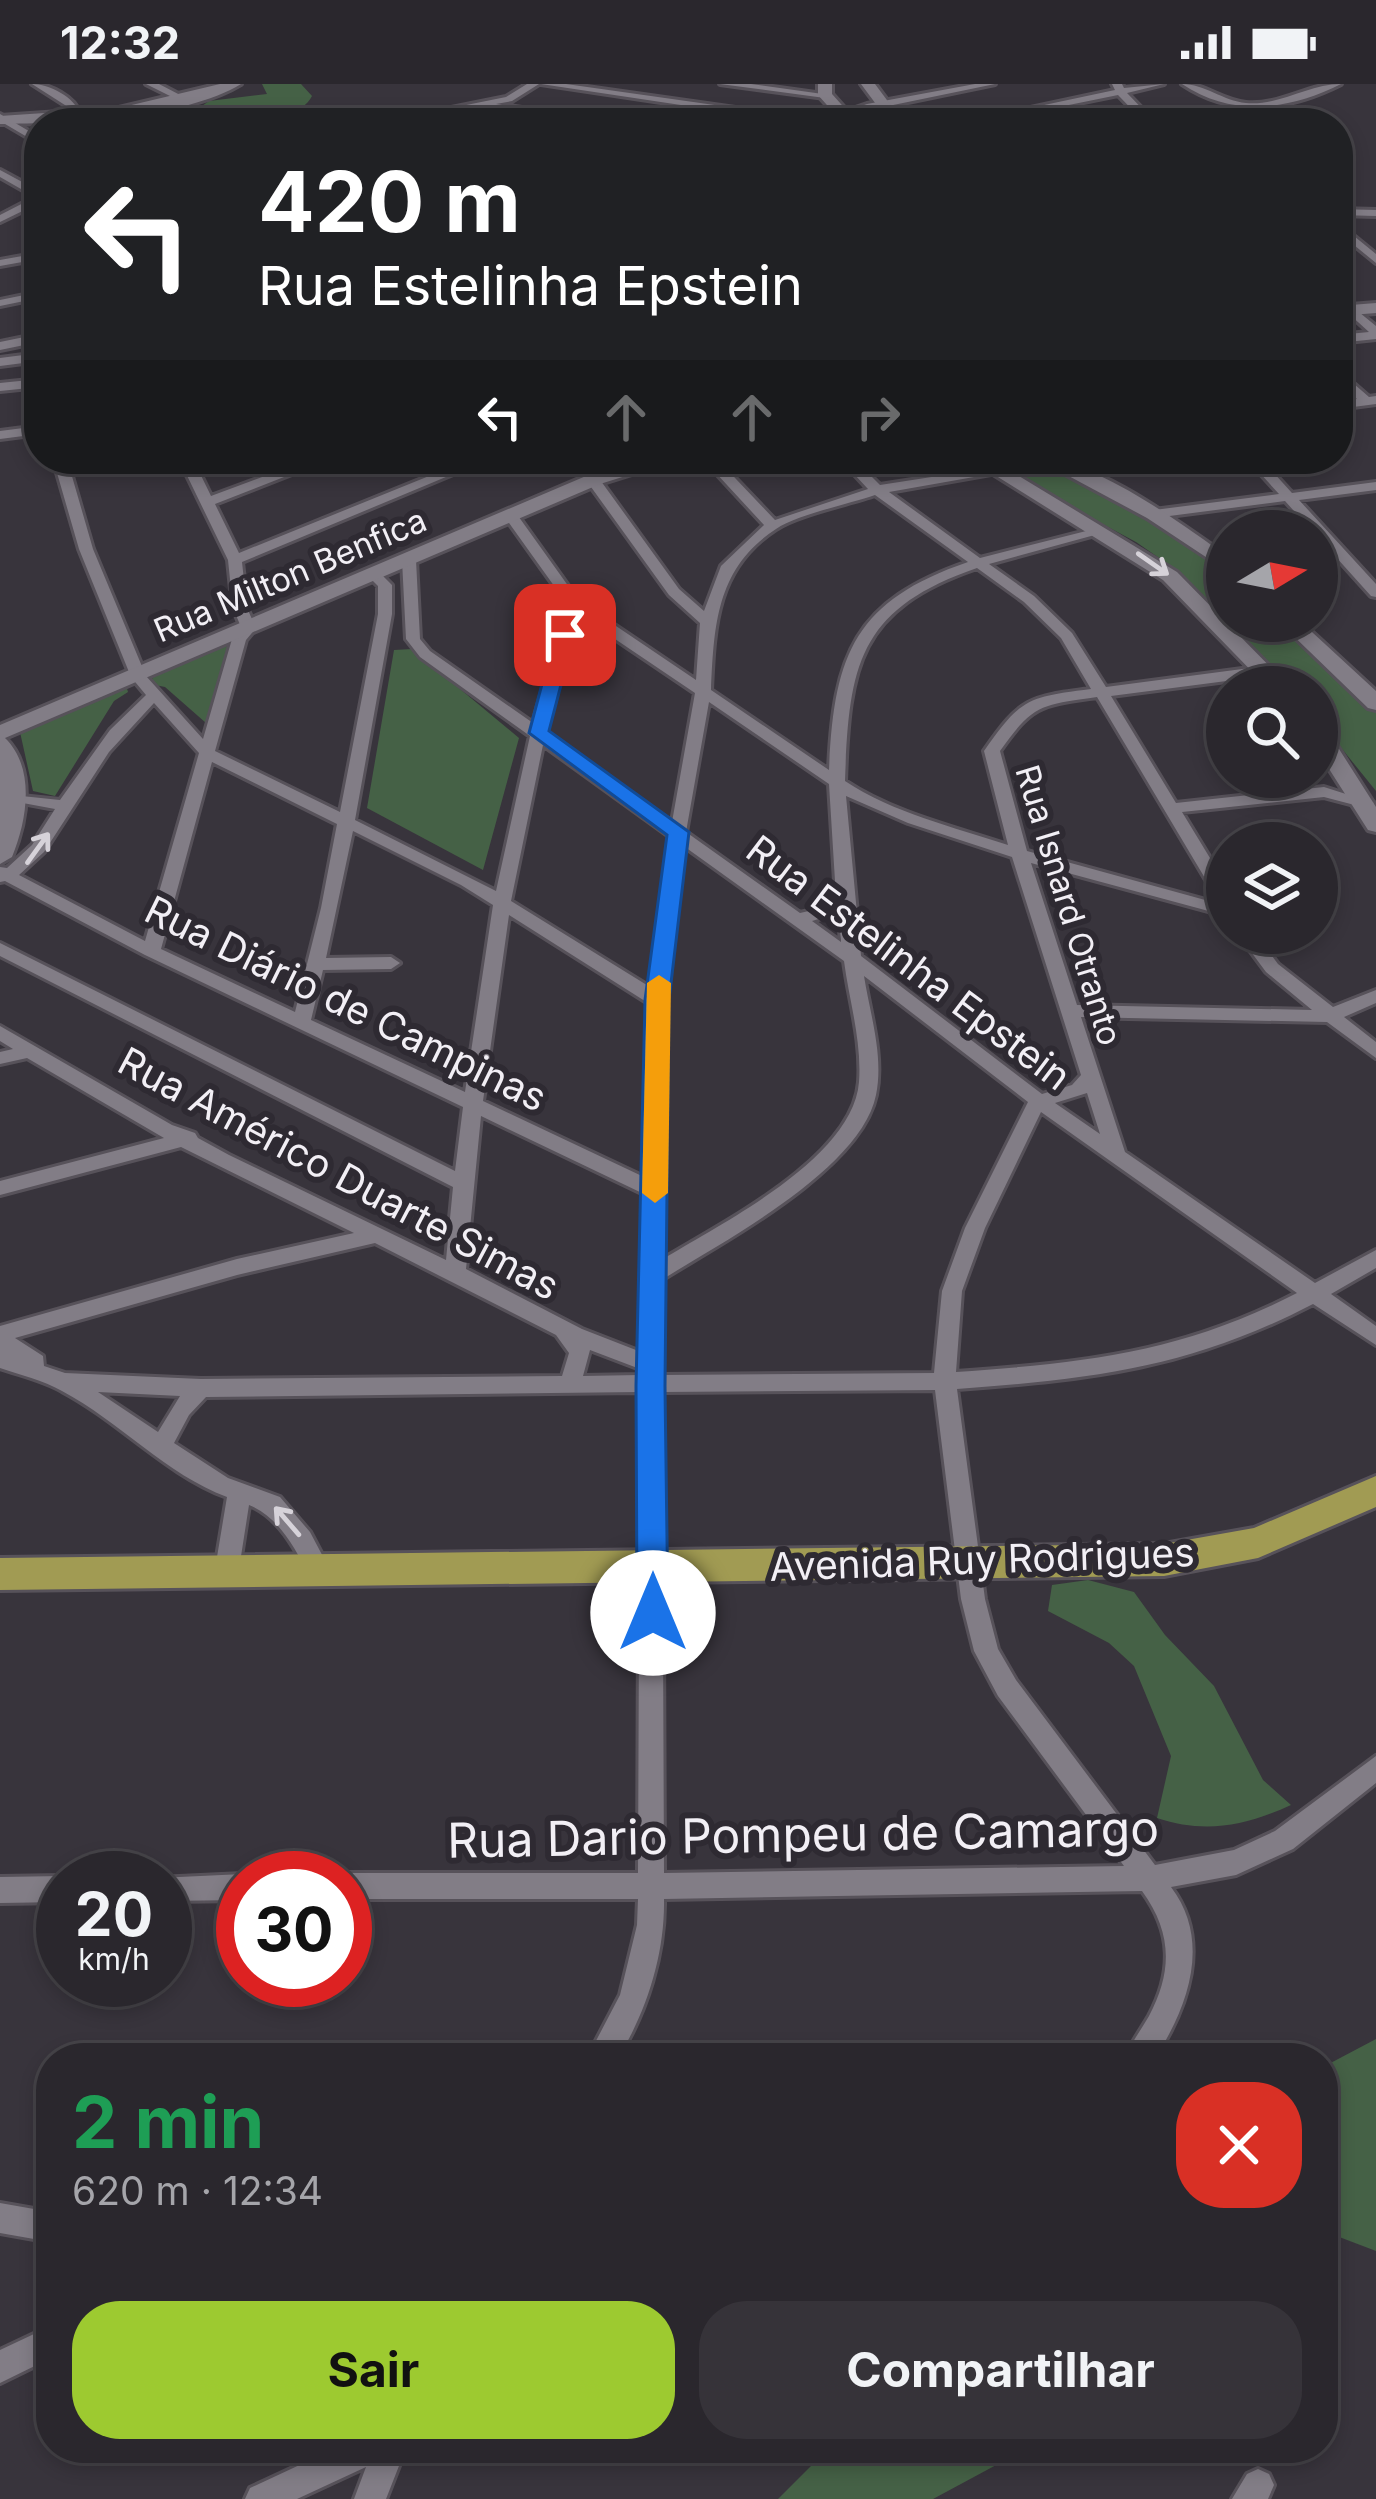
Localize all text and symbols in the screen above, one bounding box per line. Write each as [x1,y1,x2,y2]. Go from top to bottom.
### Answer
text: 12:32 [60,15,180,70]
text: 420 m [258,151,521,252]
icon: left [60,156,216,312]
text: Rua Estelinha Epstein [258,253,803,318]
icon: left [467,384,533,450]
icon: ahead [593,384,659,450]
icon: ahead [719,384,785,450]
icon: right [845,384,911,450]
street label: Rua Milton Benfica [148,500,432,650]
north arrow [1206,510,1338,642]
map controls [1206,510,1338,954]
one-way arrow [1135,551,1169,576]
pin [514,584,616,686]
icon: arrive [532,602,598,668]
button: search [1206,666,1338,798]
street label: Rua Isnard Otranto [1007,760,1131,1050]
button: layers [1206,822,1338,954]
street label: Rua Estelinha Epstein [738,825,1080,1099]
one-way arrow [25,832,50,864]
street label: Rua Diário de Campinas [138,885,554,1121]
street label: Rua Américo Duarte Simas [111,1037,567,1309]
one-way arrow [273,1506,301,1536]
street label: Avenida Ruy Rodrigues [769,1528,1195,1590]
position arrow [590,1550,716,1676]
street label: Rua Dario Pompeu de Camargo [447,1798,1159,1870]
speed limit sign: 30 [216,1851,372,2007]
text: 20 [75,1878,153,1950]
text: km/h [78,1941,150,1977]
text: 2 min [72,2078,264,2165]
button: close [1176,2082,1302,2208]
text: 620 m · 12:34 [72,2167,323,2214]
button: Sair [72,2301,675,2439]
button: Compartilhar [699,2301,1302,2439]

